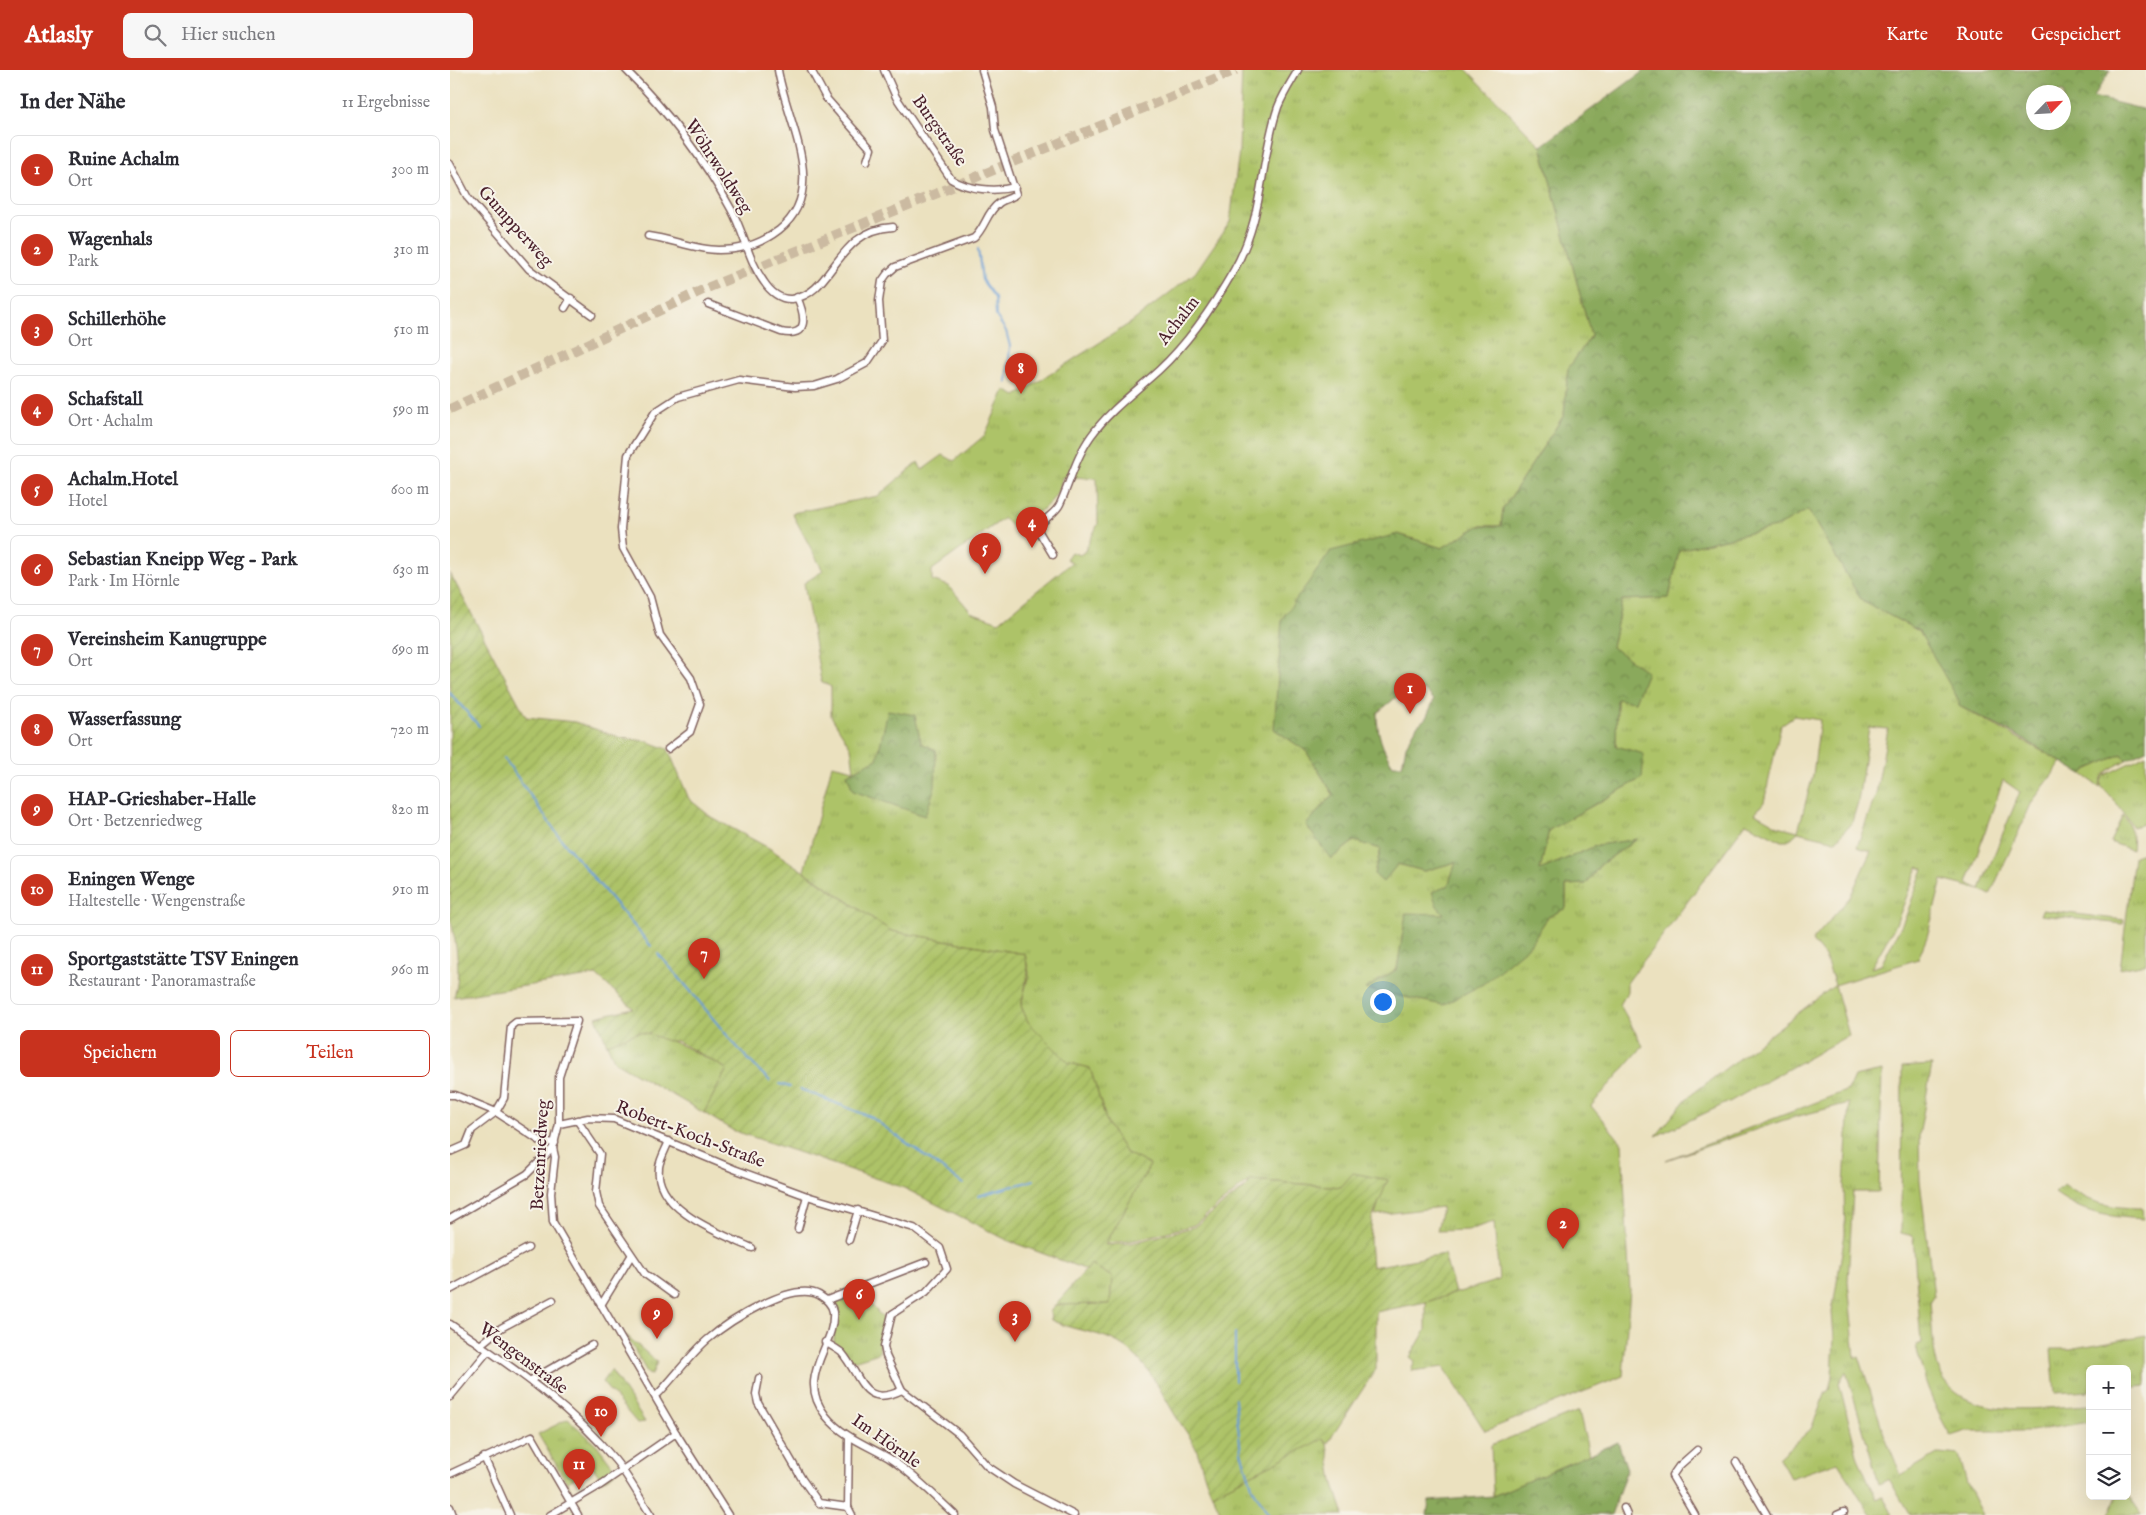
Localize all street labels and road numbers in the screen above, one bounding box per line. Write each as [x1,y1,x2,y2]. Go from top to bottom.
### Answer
street label: Burgstraße [906,91,972,171]
street label: Wöhrwoldweg [679,115,757,219]
street label: Gumpperweg [472,182,558,273]
street label: Achalm [1152,292,1205,351]
street label: Robert-Koch-Straße [612,1096,768,1174]
street label: Betzenriedweg [527,1099,555,1211]
street label: Wengenstraße [474,1318,572,1400]
street label: Im Hörnle [847,1410,925,1474]

